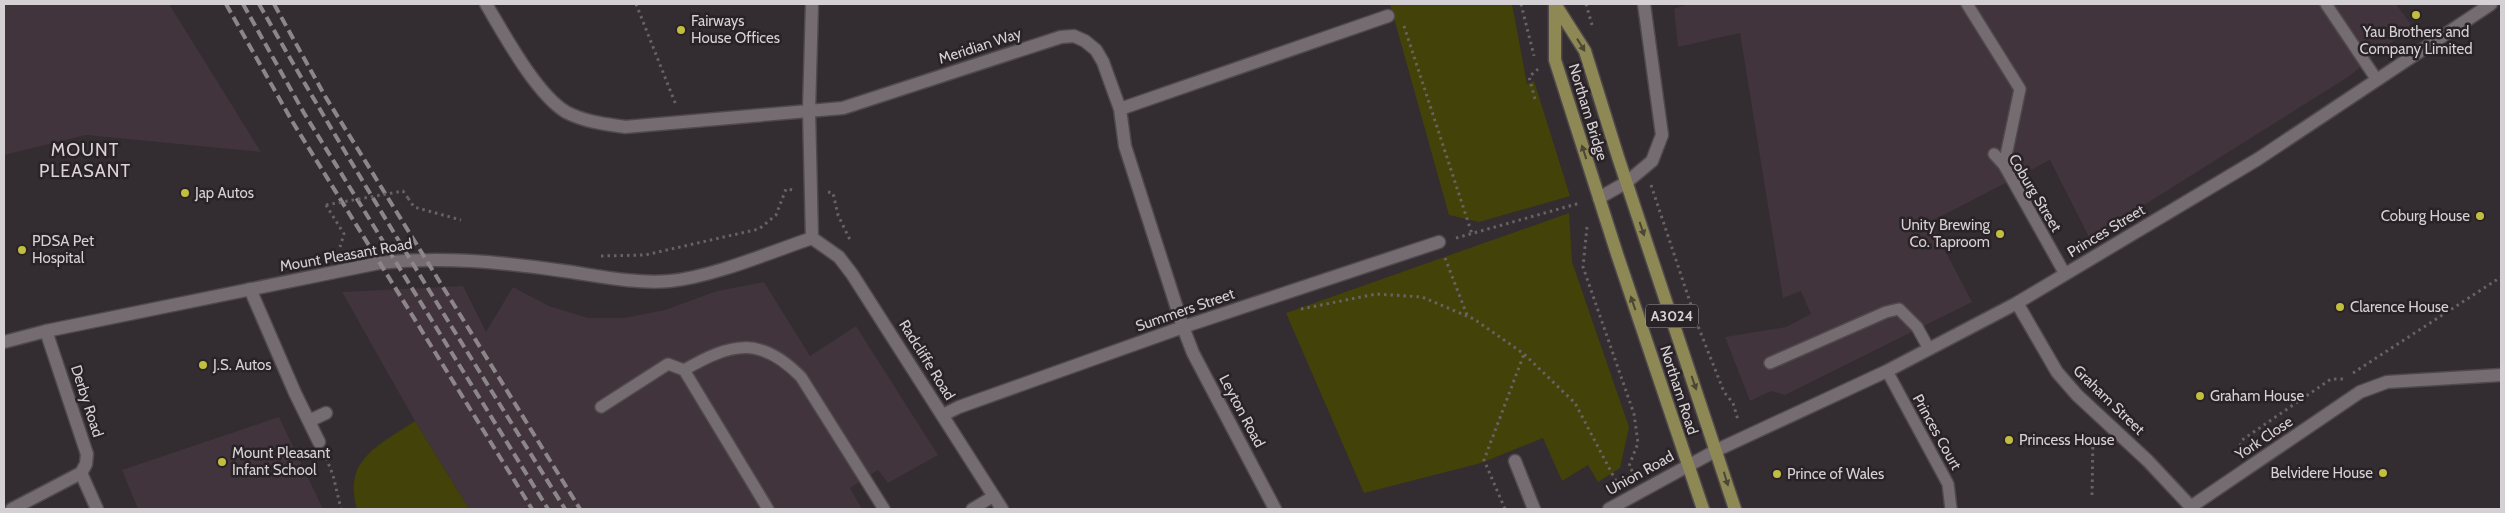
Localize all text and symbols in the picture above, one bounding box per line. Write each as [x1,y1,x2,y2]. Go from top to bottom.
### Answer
marker: Yau Brothers and Company Limited [2410,9,2422,21]
place label: Fairways House Offices [691,12,780,47]
place label: Yau Brothers and Company Limited [2359,23,2473,58]
marker: Fairways House Offices [675,24,687,36]
street label: Meridian Way [936,24,1024,68]
one-way arrow [1577,38,1586,51]
street label: Northam Bridge [1565,61,1611,163]
district label: MOUNT PLEASANT [39,139,131,182]
one-way arrow [1579,144,1587,159]
street label: Coburg Street [2005,151,2065,235]
place label: Jap Autos [194,184,254,202]
marker: Jap Autos [179,187,191,199]
street label: Princes Street [2064,201,2148,261]
place label: Coburg House [2381,207,2470,225]
marker: Coburg House [2474,210,2486,222]
place label: Unity Brewing Co. Taproom [1901,216,1991,251]
one-way arrow [1639,221,1647,236]
marker: Unity Brewing Co. Taproom [1994,228,2006,240]
place label: PDSA Pet Hospital [32,232,94,267]
street label: Mount Pleasant Road [278,234,414,276]
marker: PDSA Pet Hospital [16,244,28,256]
street label: Summers Street [1133,285,1237,335]
one-way arrow [1629,295,1637,310]
place label: Clarence House [2350,298,2449,316]
marker: Clarence House [2334,301,2346,313]
road number: A3024 [1646,304,1698,328]
street label: Radcliffe Road [895,316,959,404]
street label: Northam Road [1656,343,1702,437]
place label: J.S. Autos [212,356,272,374]
marker: J.S. Autos [197,359,209,371]
street label: Graham Street [2070,361,2148,439]
street label: Derby Road [67,363,107,439]
street label: Leyton Road [1215,371,1269,451]
one-way arrow [1691,375,1698,390]
place label: Graham House [2210,387,2304,405]
marker: Graham House [2194,390,2206,402]
street label: Princes Court [1909,391,1965,473]
street label: York Close [2231,412,2296,464]
place label: Princess House [2019,431,2115,449]
marker: Princess House [2003,434,2015,446]
place label: Mount Pleasant Infant School [232,444,330,479]
street label: Union Road [1603,447,1677,499]
marker: Mount Pleasant Infant School [216,456,228,468]
place label: Belvidere House [2270,464,2373,482]
place label: Prince of Wales [1787,465,1884,483]
marker: Belvidere House [2377,467,2389,479]
marker: Prince of Wales [1771,468,1783,480]
one-way arrow [1722,472,1730,487]

